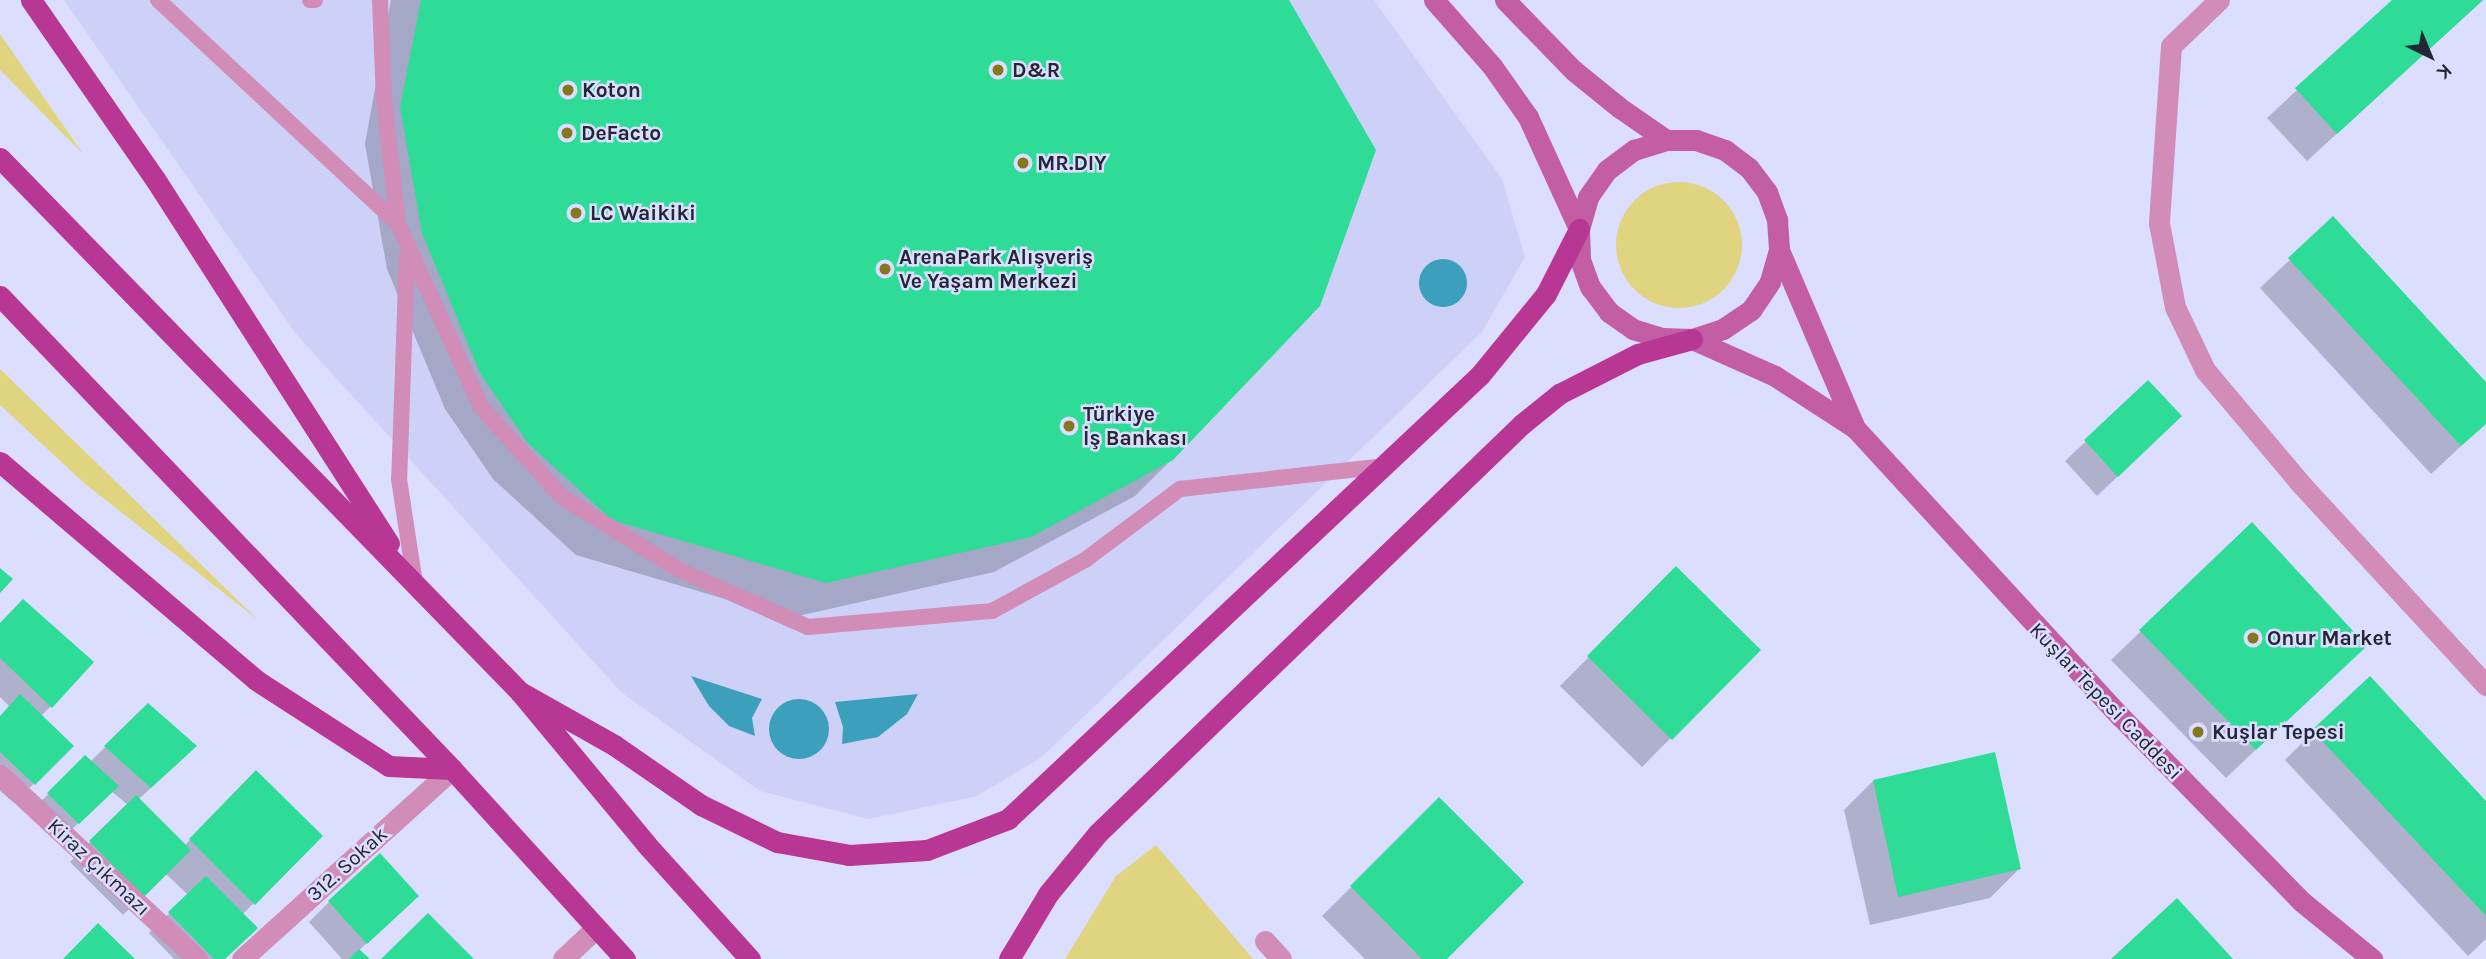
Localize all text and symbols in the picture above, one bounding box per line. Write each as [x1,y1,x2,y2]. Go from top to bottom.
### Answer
north arrow [2395,21,2465,91]
place label: D&R [1012,57,1060,83]
text: K [2432,59,2456,84]
marker: D&R [990,62,1006,78]
place label: Koton [582,77,641,103]
marker: Koton [560,82,576,98]
place label: DeFacto [581,120,661,146]
marker: DeFacto [559,125,575,141]
place label: MR.DIY [1037,150,1107,176]
marker: MR.DIY [1015,155,1031,171]
place label: LC Waikiki [590,200,696,226]
marker: LC Waikiki [568,205,584,221]
place label: ArenaPark Alışveriş Ve Yaşam Merkezi [899,244,1093,294]
marker: ArenaPark Alışveriş Ve Yaşam Merkezi [877,261,893,277]
place label: Türkiye İş Bankası [1083,401,1187,451]
marker: Türkiye İş Bankası [1061,418,1077,434]
street label: Kuşlar Tepesi Caddesi [2024,617,2188,785]
place label: Onur Market [2267,625,2392,651]
marker: Onur Market [2245,630,2261,646]
place label: Kuşlar Tepesi [2212,719,2345,745]
marker: Kuşlar Tepesi [2190,724,2206,740]
street label: Kiraz Çıkmazı [42,813,156,921]
street label: 312. Sokak [302,821,392,907]

